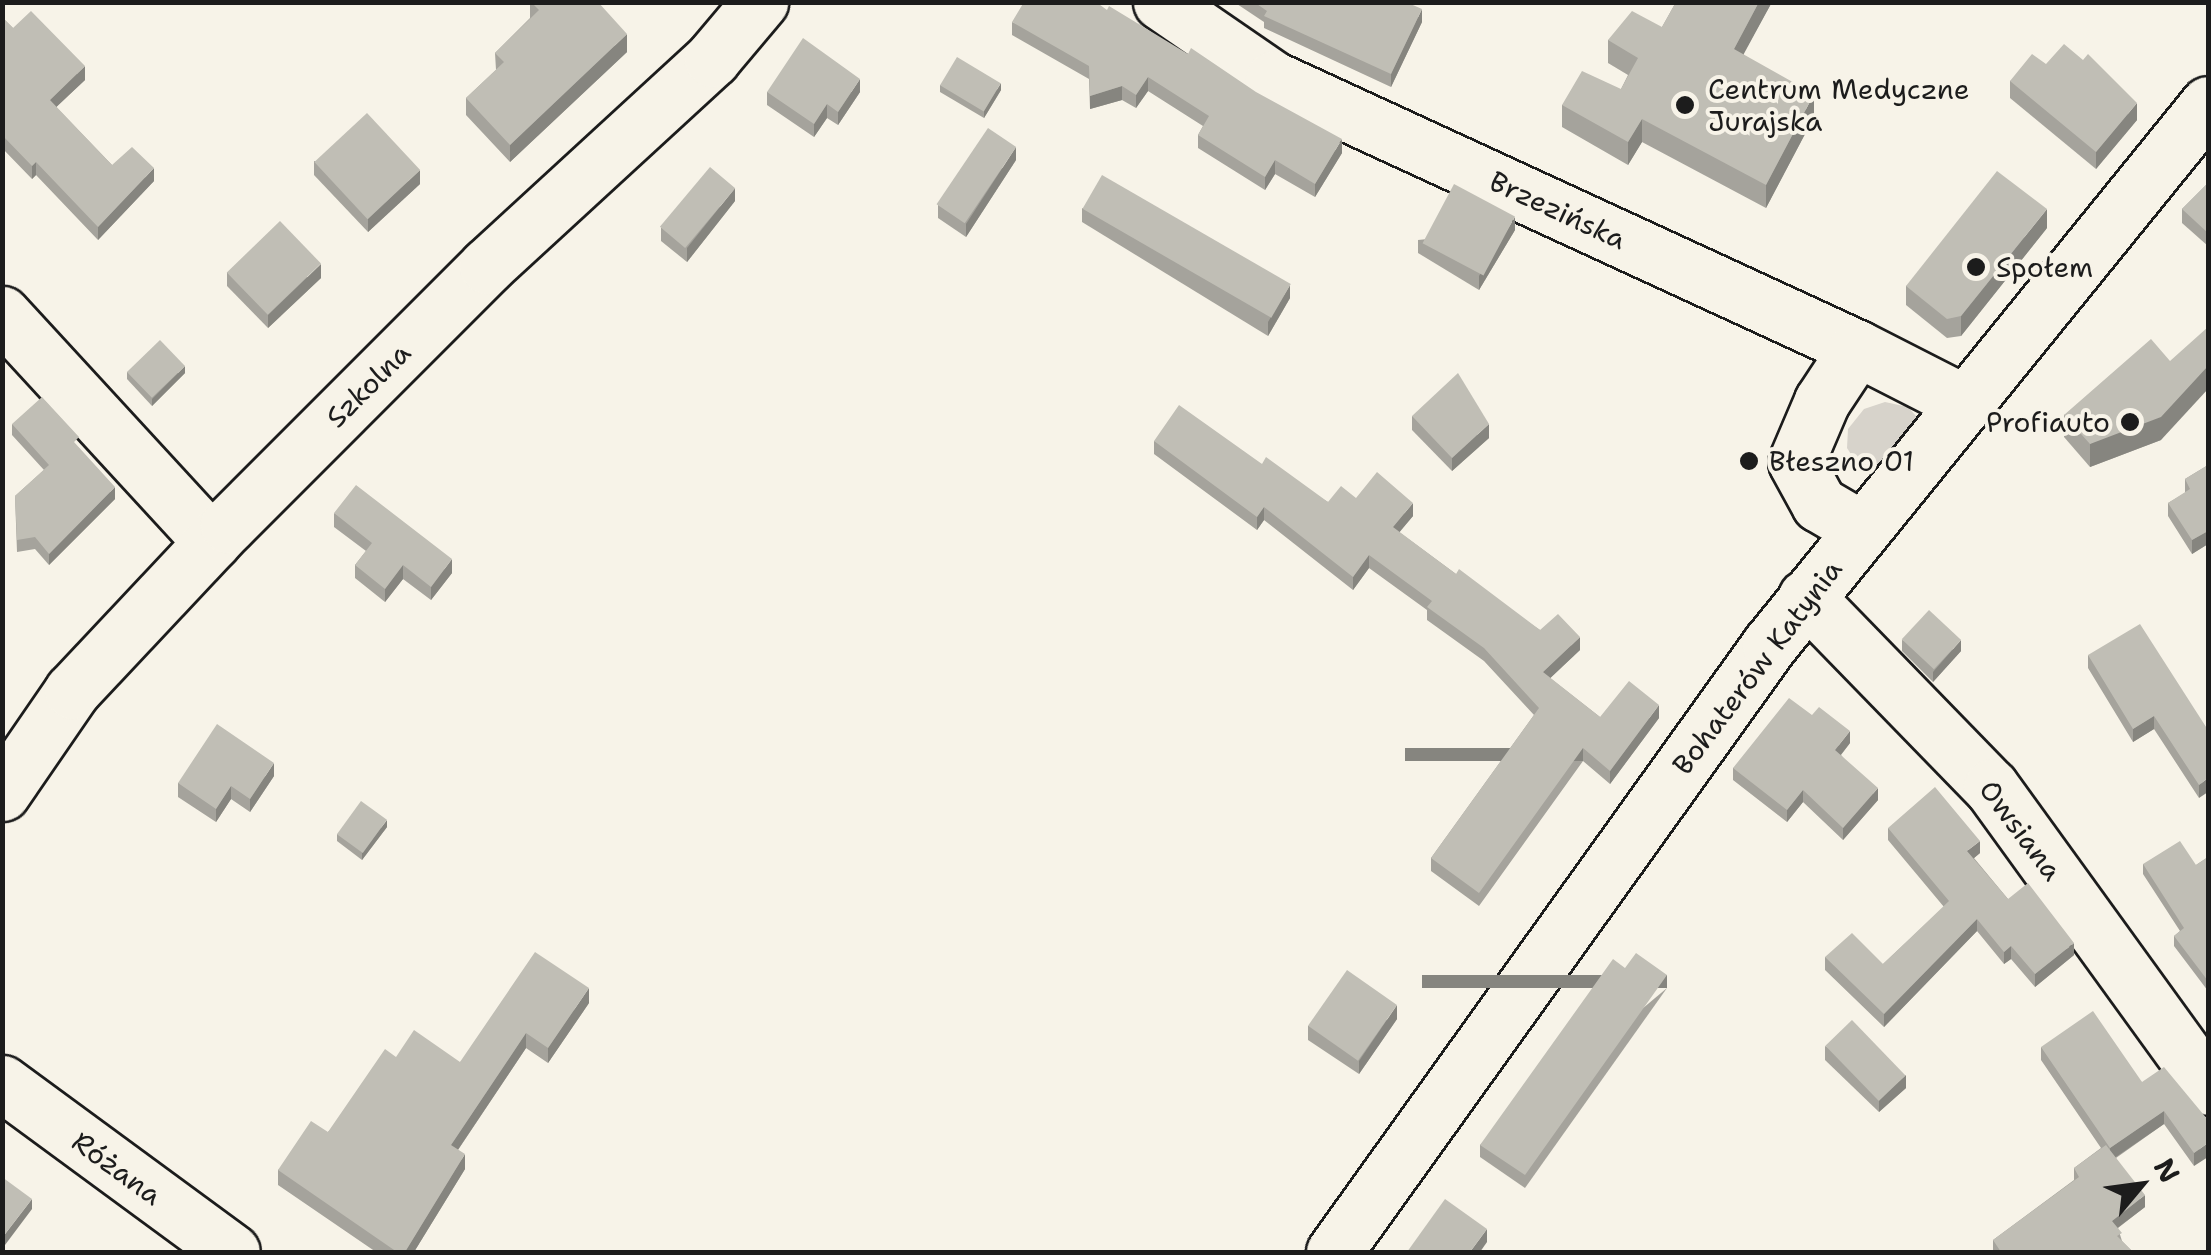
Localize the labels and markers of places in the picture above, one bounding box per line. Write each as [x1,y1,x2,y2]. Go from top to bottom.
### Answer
place label: Centrum Medyczne Jurajska [1708,72,1970,138]
marker: Centrum Medyczne Jurajska [1672,92,1698,118]
place label: Społem [1996,250,2093,284]
marker: Społem [1965,256,1987,278]
place label: Profiauto [1986,405,2110,439]
marker: Profiauto [2119,411,2141,433]
place label: Błeszno 01 [1769,444,1914,478]
marker: Błeszno 01 [1738,450,1760,472]

